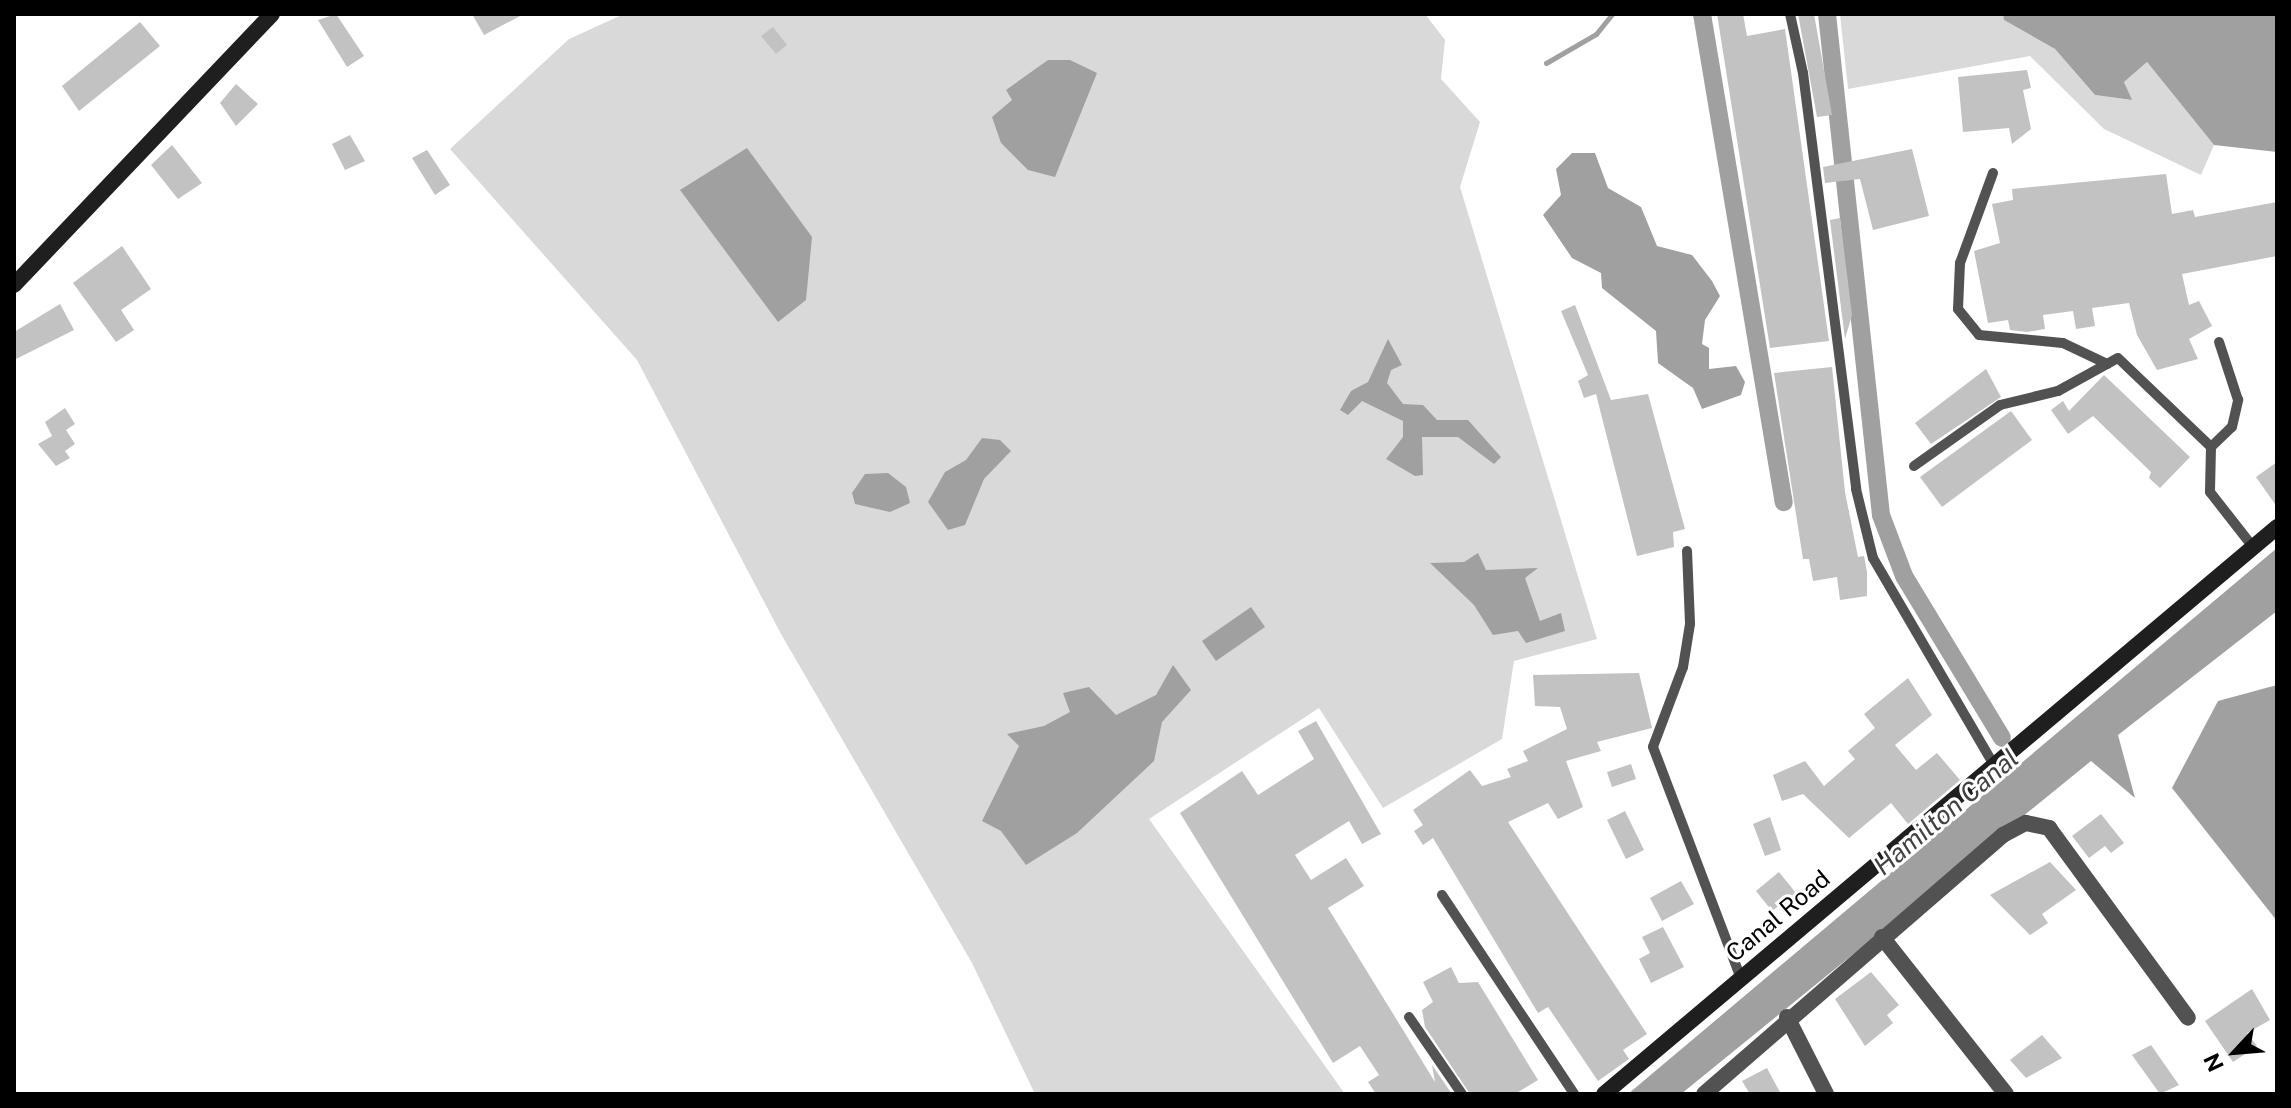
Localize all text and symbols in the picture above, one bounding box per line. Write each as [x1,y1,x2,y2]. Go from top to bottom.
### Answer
water label: Hamilton Canal [1867,742,2025,882]
street label: Canal Road [1720,864,1836,968]
north arrow [2195,1012,2275,1092]
text: N [2198,1049,2229,1076]

